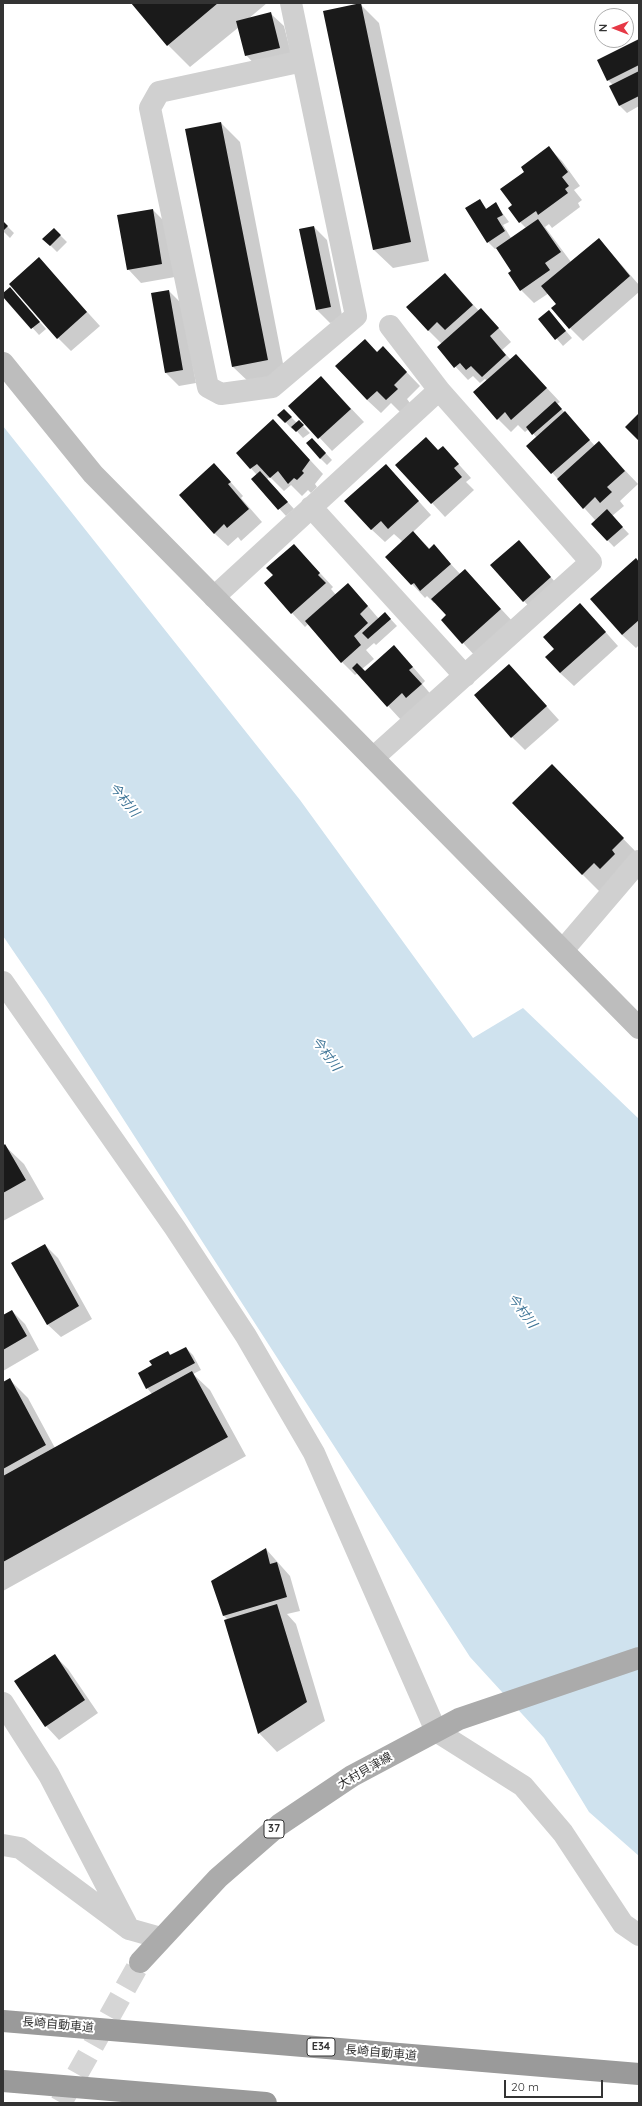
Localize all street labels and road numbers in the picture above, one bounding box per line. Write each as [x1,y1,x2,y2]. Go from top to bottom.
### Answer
street label: 大村貝津線 [335,1750,395,1792]
road number: 37 [264,1820,284,1838]
street label: 長崎自動車道 [22,2015,94,2035]
road number: E34 [307,2038,335,2056]
street label: 長崎自動車道 [345,2043,417,2063]

